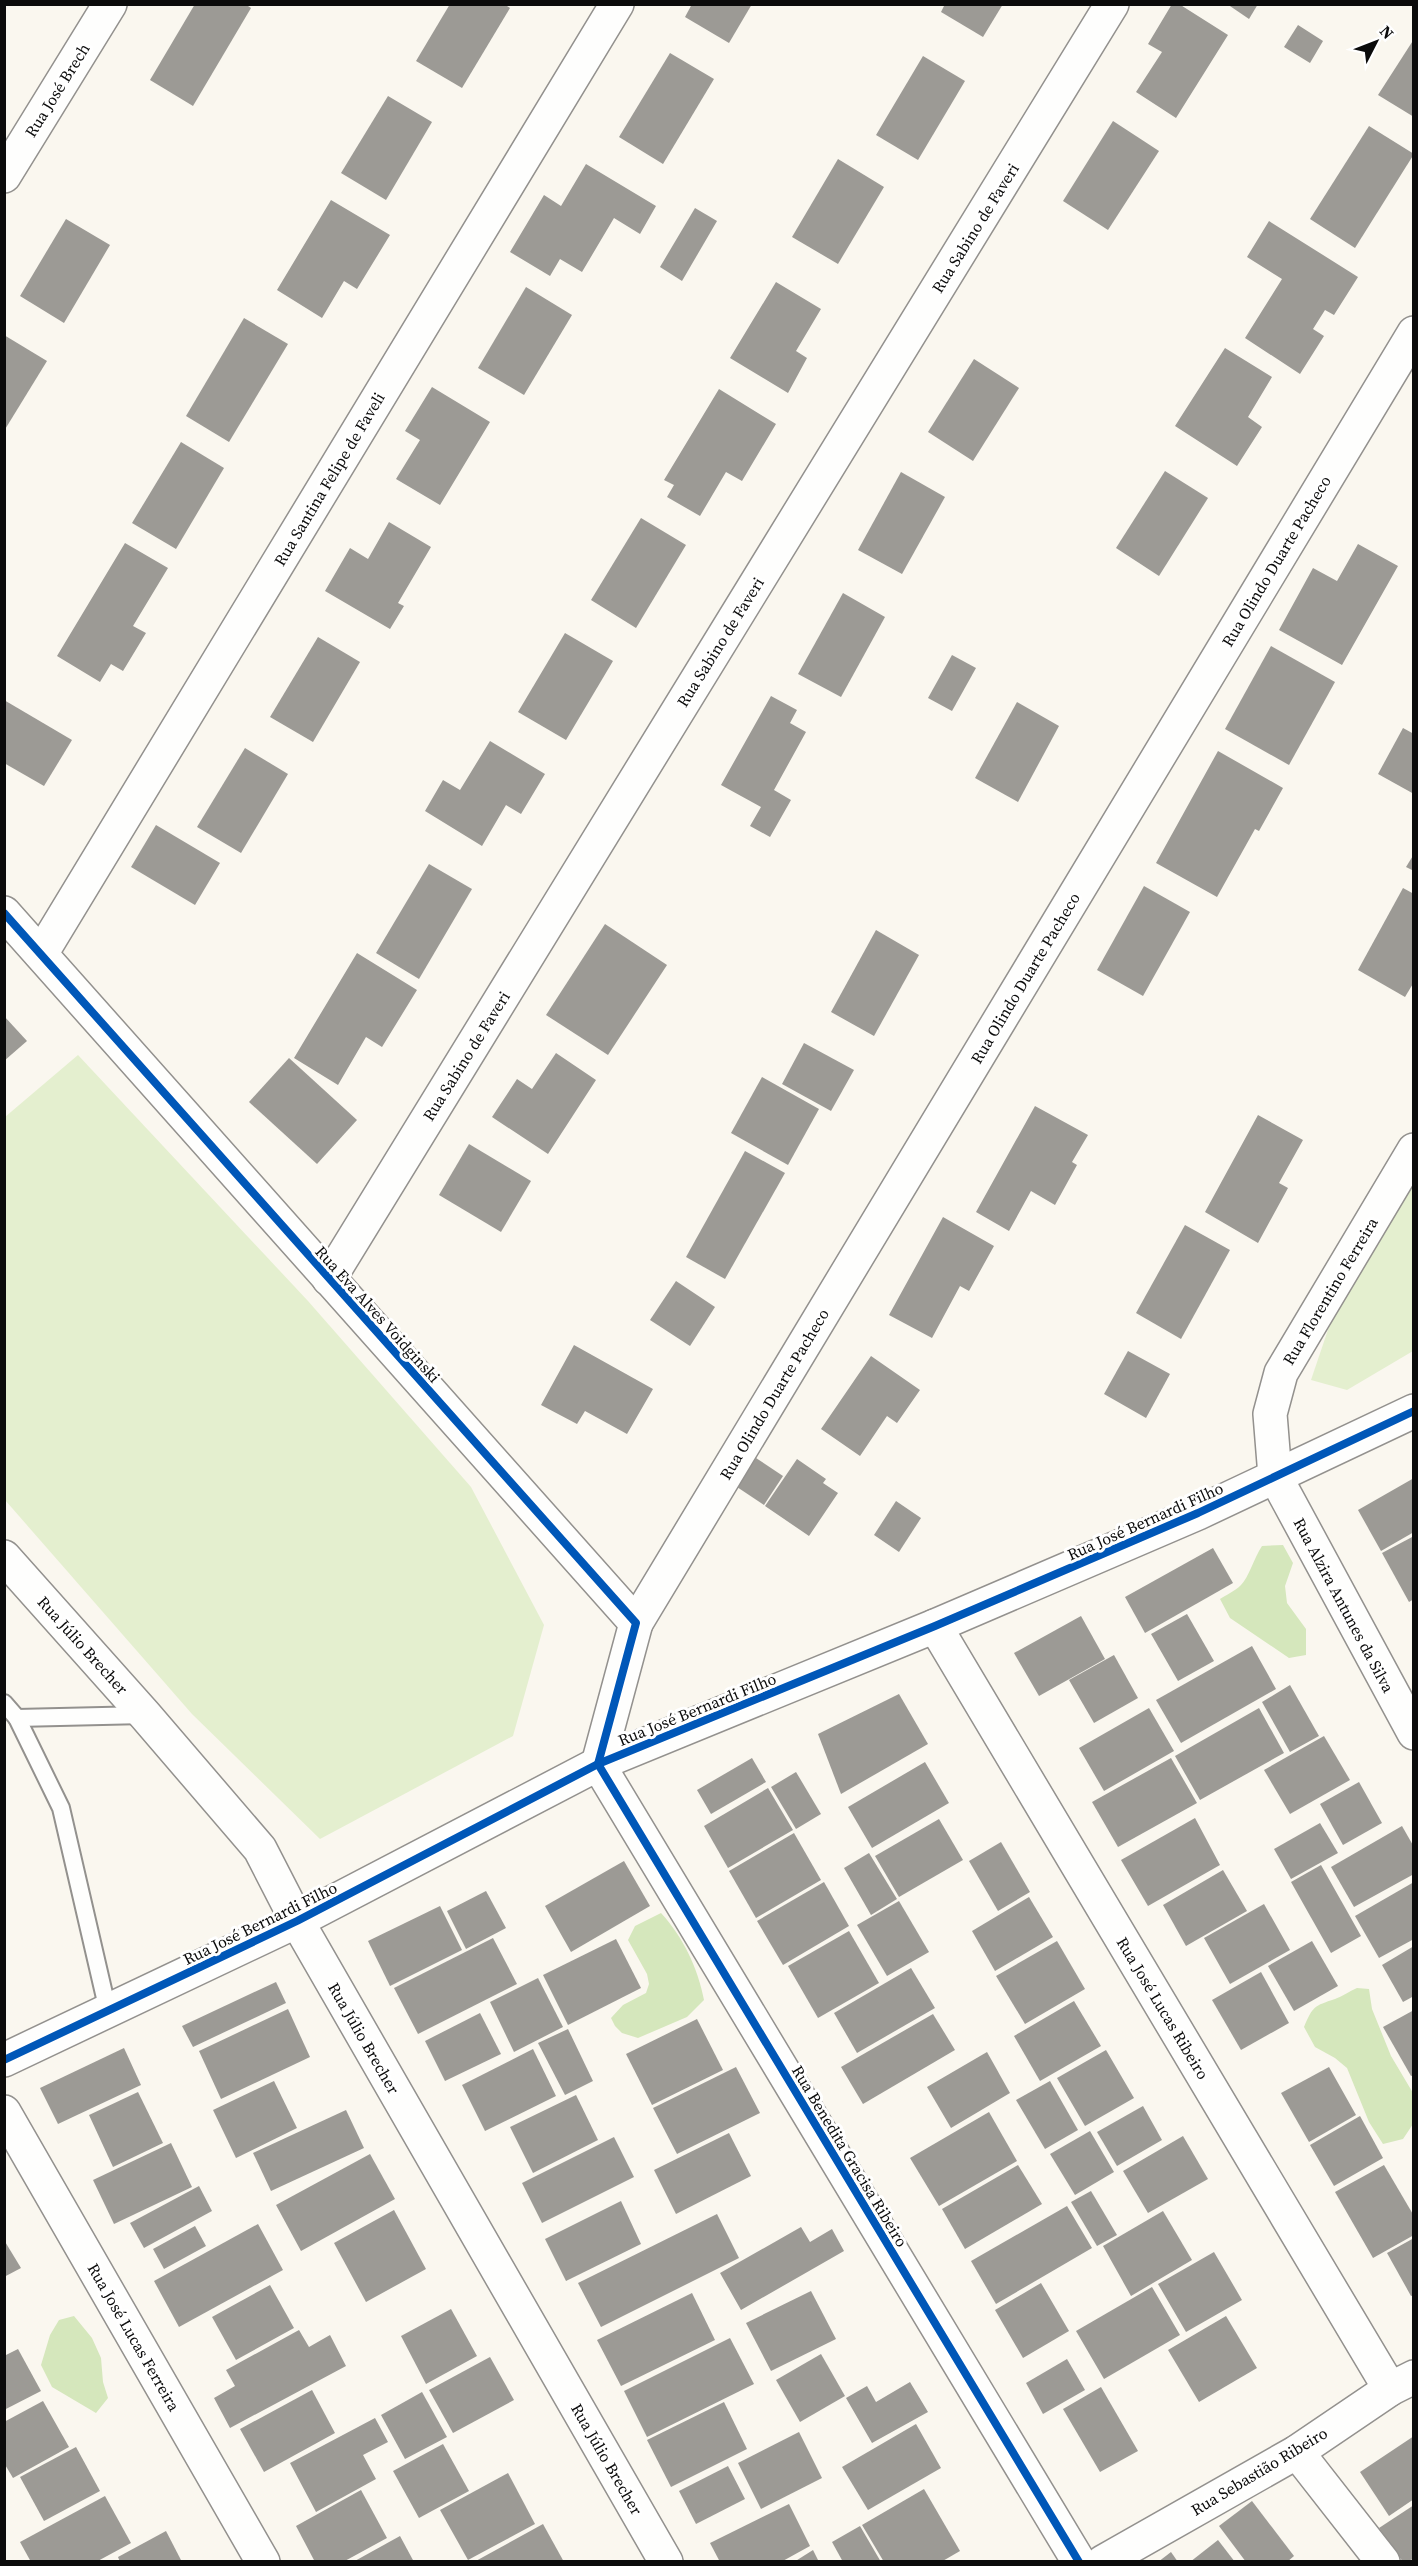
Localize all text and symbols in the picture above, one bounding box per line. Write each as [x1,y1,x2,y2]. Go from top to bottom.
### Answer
north arrow [1346,12,1406,72]
text: N [1375,20,1399,44]
street label: Rua José Brech [19,39,95,141]
street label: Rua Sabino de Faveri [926,159,1024,297]
street label: Rua Santina Felipe de Faveli [268,388,390,570]
street label: Rua Olindo Duarte Pacheco [1216,471,1336,651]
street label: Rua Sabino de Faveri [671,573,769,711]
street label: Rua Olindo Duarte Pacheco [965,888,1085,1068]
street label: Rua Sabino de Faveri [417,987,515,1125]
street label: Rua Florentino Ferreira [1277,1212,1383,1369]
street label: Rua Eva Alves Voidginski [311,1241,446,1387]
street label: Rua Olindo Duarte Pacheco [714,1304,834,1484]
street label: Rua José Bernardi Filho [1063,1477,1227,1565]
street label: Rua Alzira Antunes da Silva [1289,1514,1400,1697]
street label: Rua Júlio Brecher [33,1591,133,1699]
street label: Rua José Bernardi Filho [615,1667,780,1751]
street label: Rua José Bernardi Filho [179,1876,341,1970]
street label: Rua José Lucas Ribeiro [1112,1933,1214,2083]
street label: Rua Júlio Brecher [323,1978,405,2098]
street label: Rua Benedita Gracisa Ribeiro [787,2061,913,2251]
street label: Rua José Lucas Ferreira [83,2259,186,2416]
street label: Rua Júlio Brecher [566,2399,648,2519]
street label: Rua Sebastião Ribeiro [1187,2421,1331,2520]

